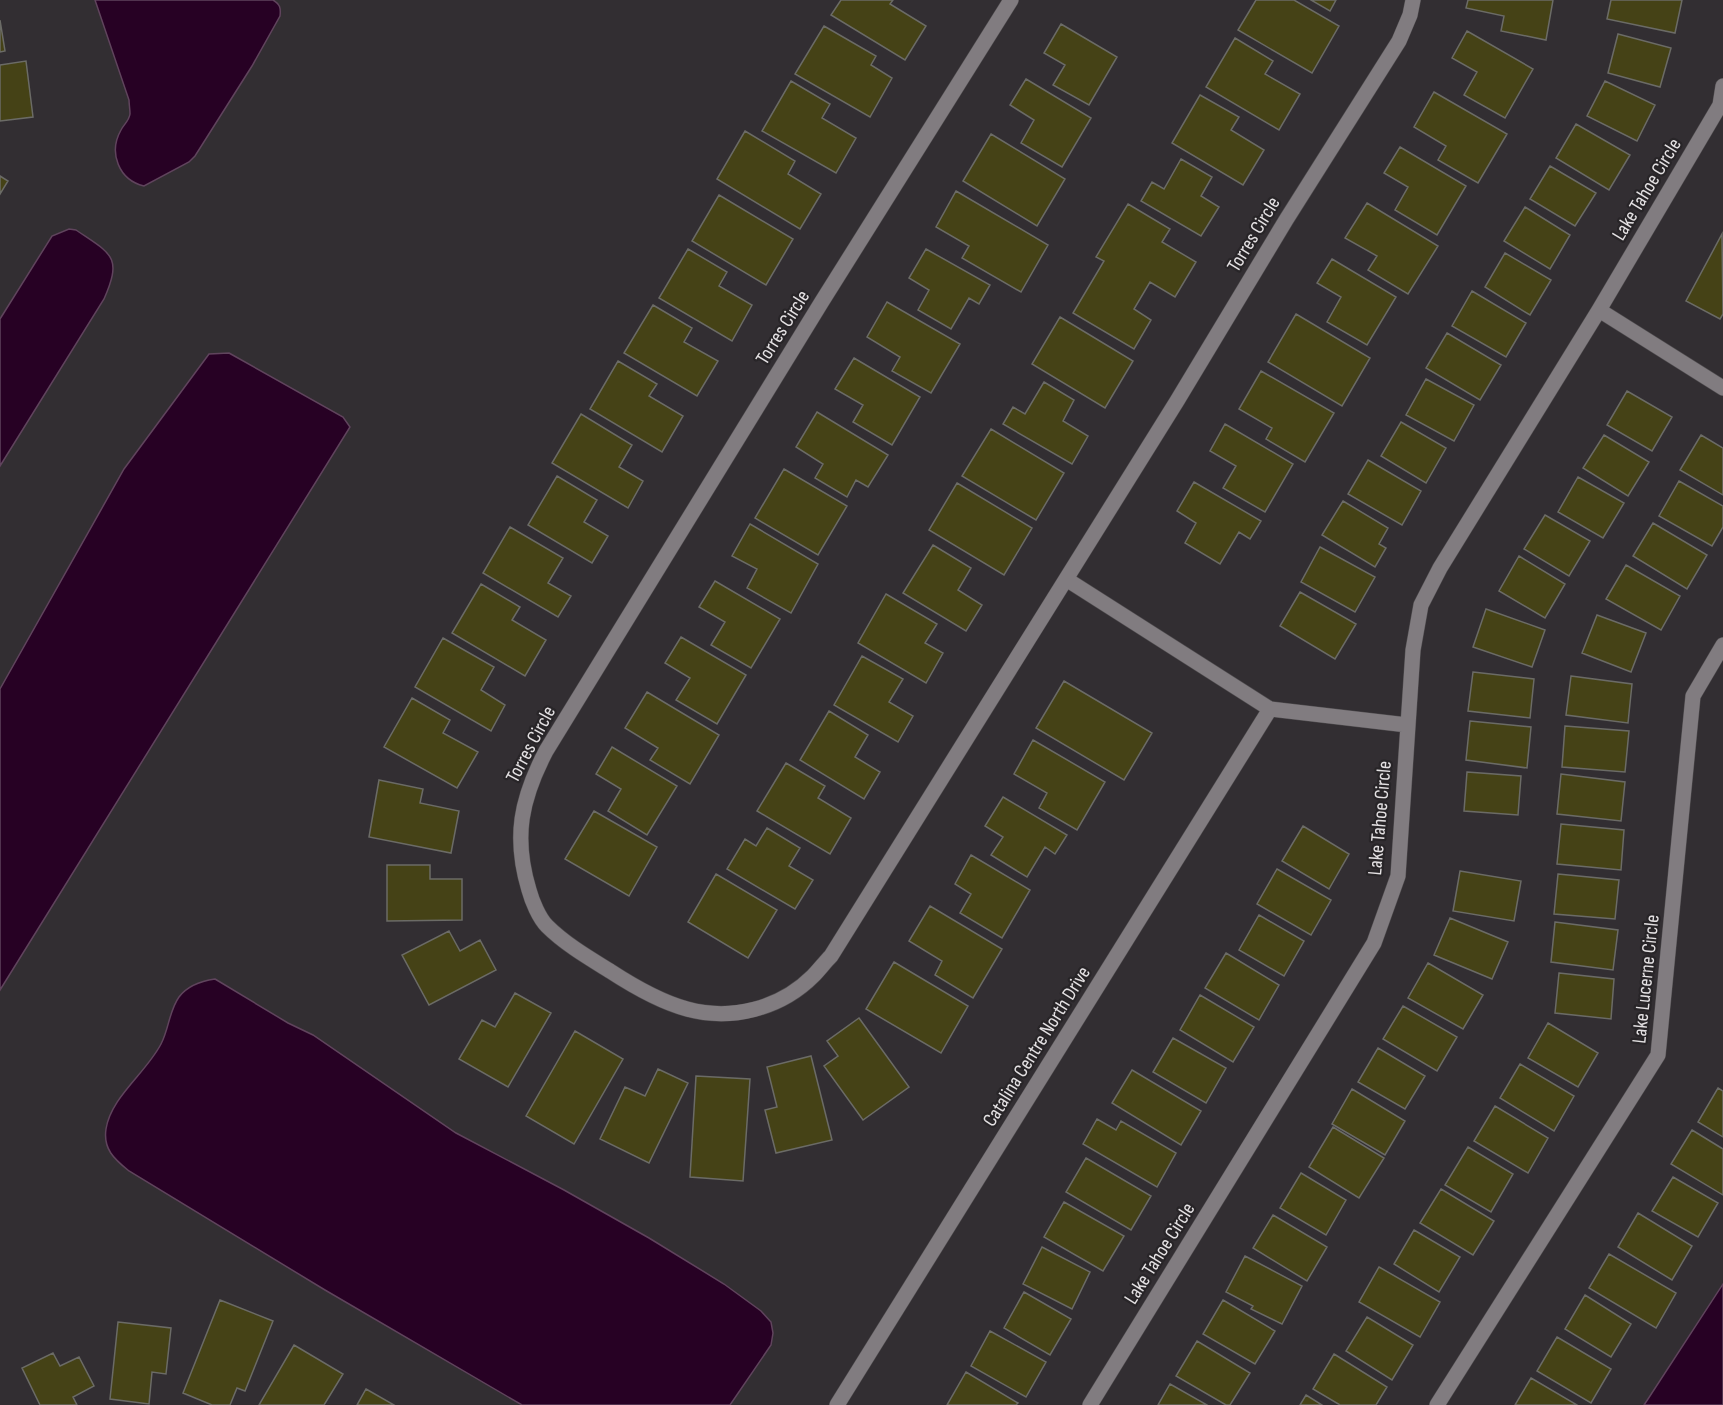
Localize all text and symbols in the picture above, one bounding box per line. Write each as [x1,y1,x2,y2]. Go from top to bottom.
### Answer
street label: Lake Tahoe Circle [1607,134,1687,245]
street label: Torres Circle [1222,193,1286,276]
street label: Torres Circle [751,286,815,369]
street label: Torres Circle [501,702,561,787]
street label: Lake Tahoe Circle [1363,760,1397,876]
street label: Lake Lucerne Circle [1627,913,1665,1045]
street label: Catalina Centre North Drive [978,962,1096,1131]
street label: Lake Tahoe Circle [1119,1198,1200,1309]

